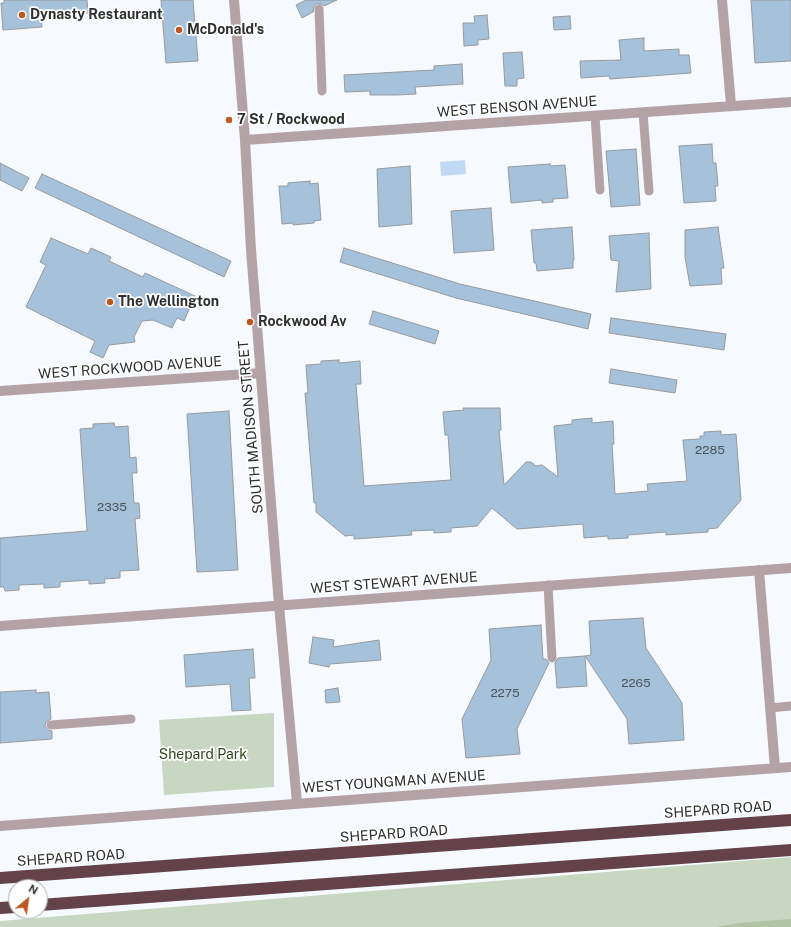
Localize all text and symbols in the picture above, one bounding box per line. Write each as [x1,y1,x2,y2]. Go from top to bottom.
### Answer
place label: Dynasty Restaurant [30,7,163,23]
marker: Dynasty Restaurant [17,10,27,20]
place label: McDonald's [187,22,264,38]
marker: McDonald's [174,25,184,35]
street label: WEST BENSON AVENUE [436,93,598,121]
place label: 7 St / Rockwood [237,112,345,128]
marker: 7 St / Rockwood [224,115,234,125]
place label: The Wellington [118,294,219,310]
marker: The Wellington [105,297,115,307]
place label: Rockwood Av [258,314,347,330]
marker: Rockwood Av [245,317,255,327]
street label: SOUTH MADISON STREET [235,340,267,514]
street label: WEST ROCKWOOD AVENUE [38,353,222,383]
house number: 2285 [695,443,725,457]
house number: 2335 [97,500,127,514]
street label: WEST STEWART AVENUE [310,569,478,597]
house number: 2265 [621,676,651,690]
house number: 2275 [490,686,520,700]
park label: Shepard Park [159,747,247,763]
street label: WEST YOUNGMAN AVENUE [302,767,486,797]
street label: SHEPARD ROAD [663,798,773,822]
street label: SHEPARD ROAD [339,822,449,846]
street label: SHEPARD ROAD [16,846,126,870]
north arrow [8,879,48,919]
text: N [27,882,40,897]

